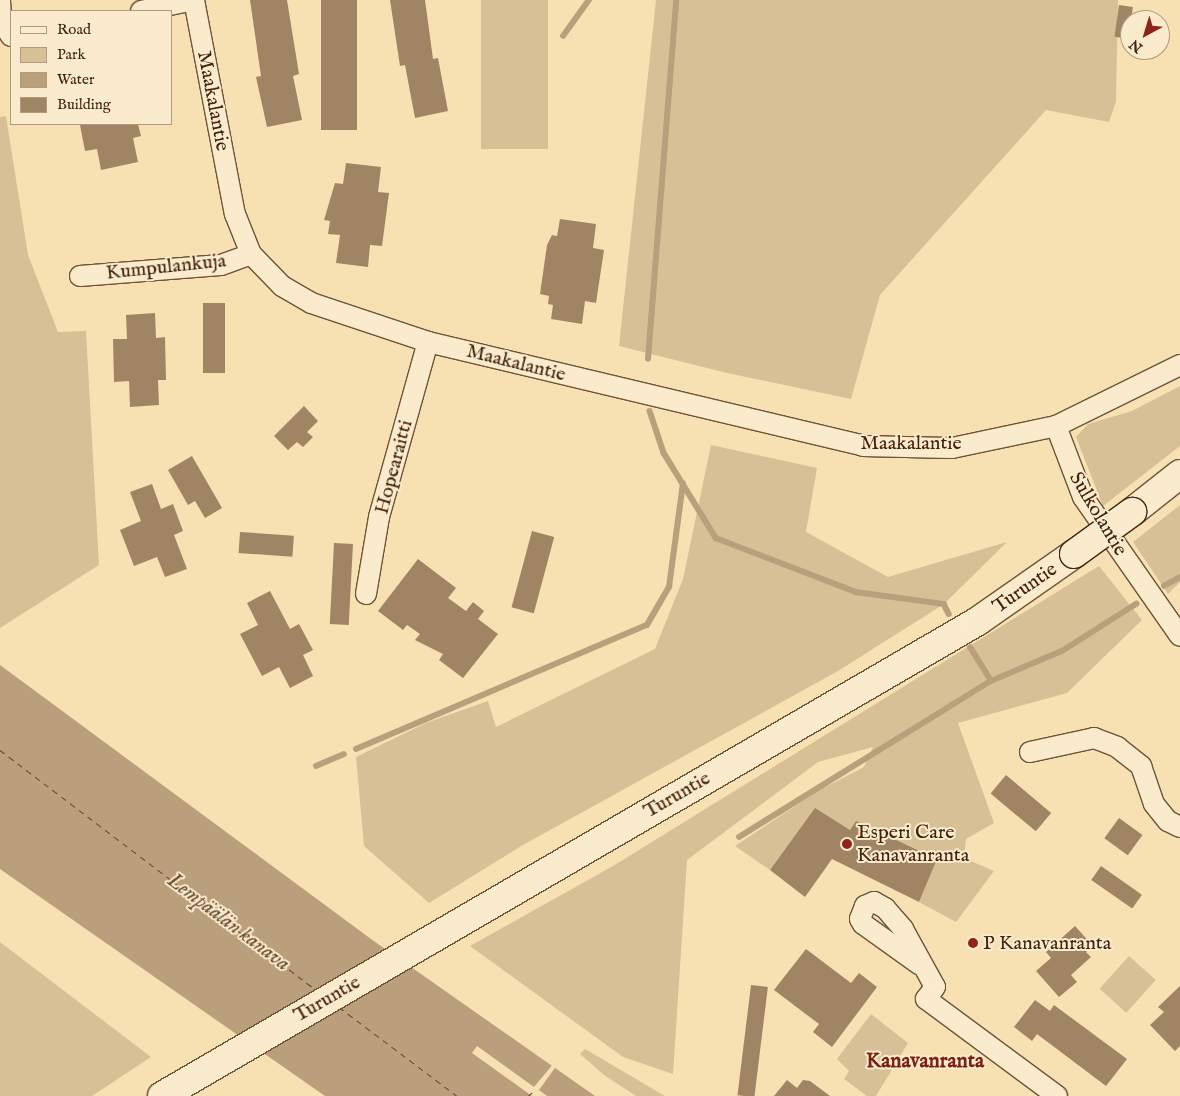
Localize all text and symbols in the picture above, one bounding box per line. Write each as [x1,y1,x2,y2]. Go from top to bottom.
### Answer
legend [10,10,172,125]
north arrow [1120,10,1170,60]
text: Road [57,20,91,39]
text: N [1126,35,1147,57]
text: Park [57,45,86,64]
street label: Maakalantie [192,49,234,153]
text: Water [57,70,94,89]
text: Building [57,95,111,114]
street label: Kumpulankuja [105,249,227,285]
street label: Maakalantie [464,339,568,387]
street label: Hopearaitti [370,417,418,517]
street label: Maakalantie [860,431,962,455]
street label: Sulkolantie [1064,468,1132,560]
street label: Turuntie [988,557,1062,619]
street label: Turuntie [639,766,715,824]
place label: Esperi Care Kanavanranta [857,820,969,867]
marker: Esperi Care Kanavanranta [841,838,853,850]
water label: Lempäälän kanava [162,869,294,977]
place label: P Kanavanranta [983,931,1111,955]
marker: P Kanavanranta [967,937,979,949]
street label: Turuntie [289,970,365,1028]
district label: Kanavanranta [866,1049,984,1075]

